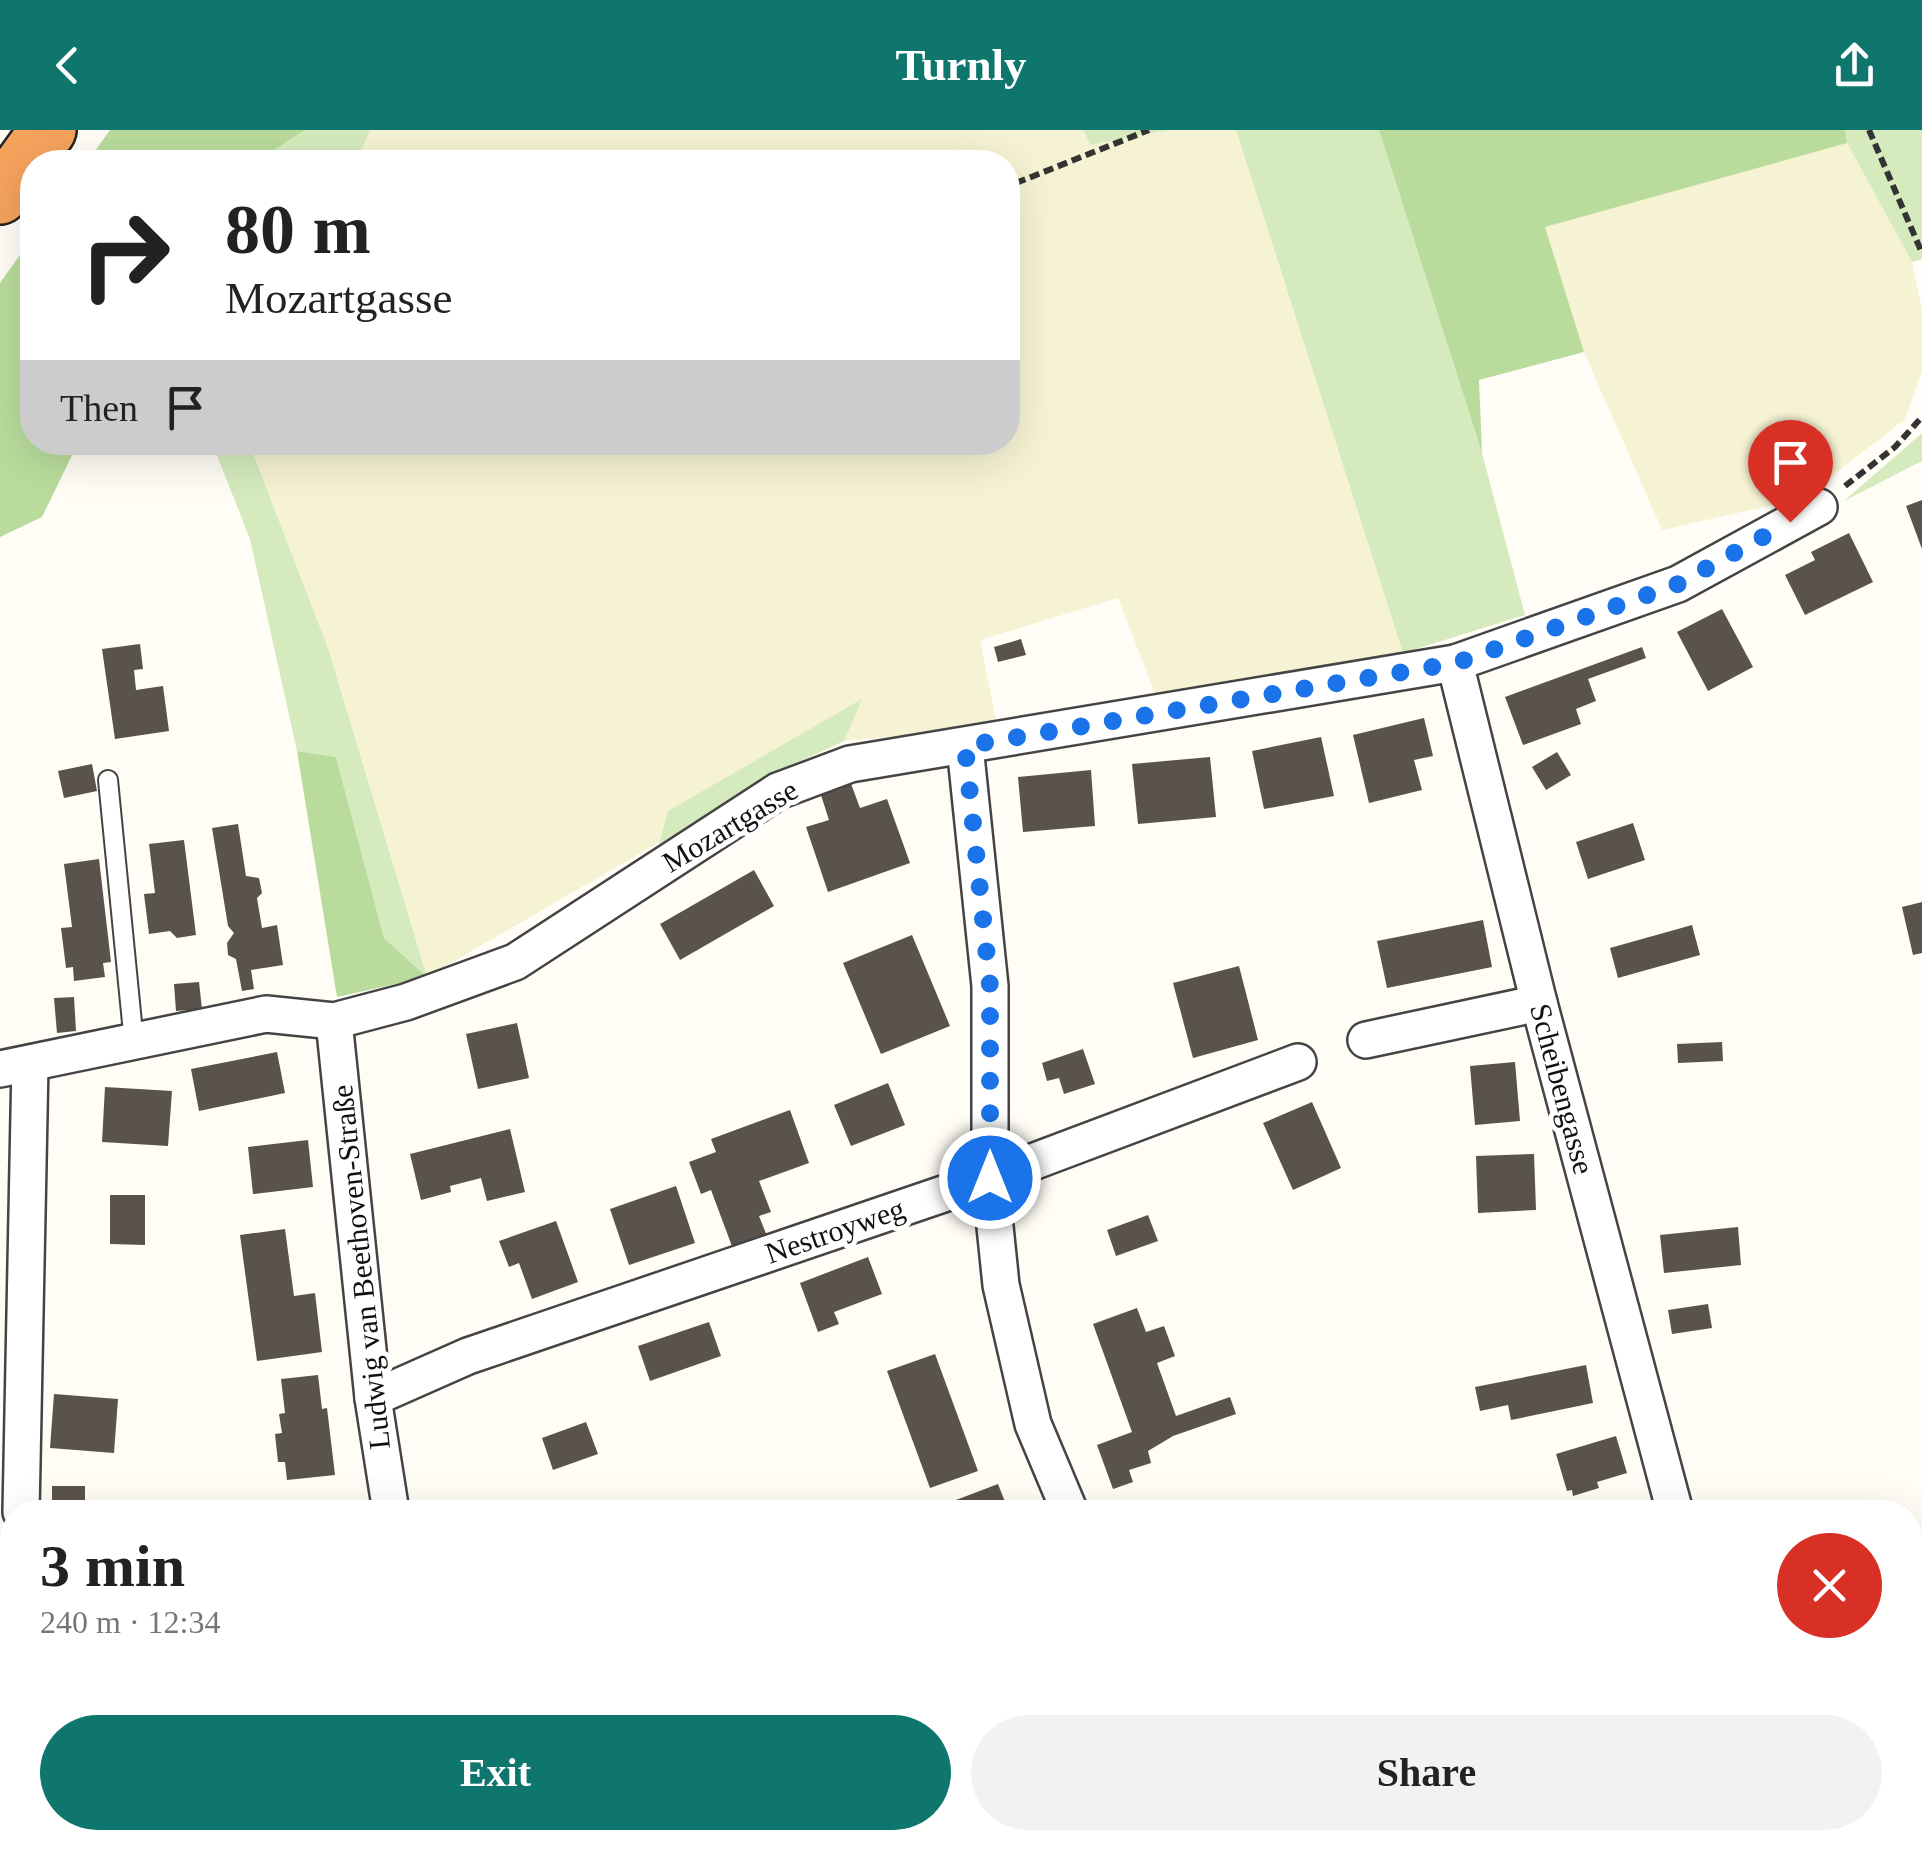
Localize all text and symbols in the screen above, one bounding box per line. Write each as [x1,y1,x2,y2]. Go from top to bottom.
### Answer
icon: back [40,38,95,93]
icon: share [1827,38,1882,93]
text: Turnly [896,40,1026,90]
icon: right [60,190,190,320]
text: 80 m [225,191,371,268]
text: Mozartgasse [225,273,452,323]
icon: arrive [158,380,213,435]
text: Then [60,387,138,429]
pin [1748,420,1833,523]
icon: arrive [1763,435,1818,490]
street label: Mozartgasse [656,772,803,879]
street label: Scheibengasse [1524,1000,1601,1178]
street label: Ludwig van Beethoven-Straße [325,1083,396,1451]
position arrow [938,1126,1042,1230]
street label: Nestroyweg [761,1191,909,1270]
text: 3 min [40,1533,185,1599]
button: close [1777,1533,1882,1638]
text: 240 m · 12:34 [40,1604,220,1640]
button: Exit [40,1715,951,1830]
button: Share [971,1715,1882,1830]

